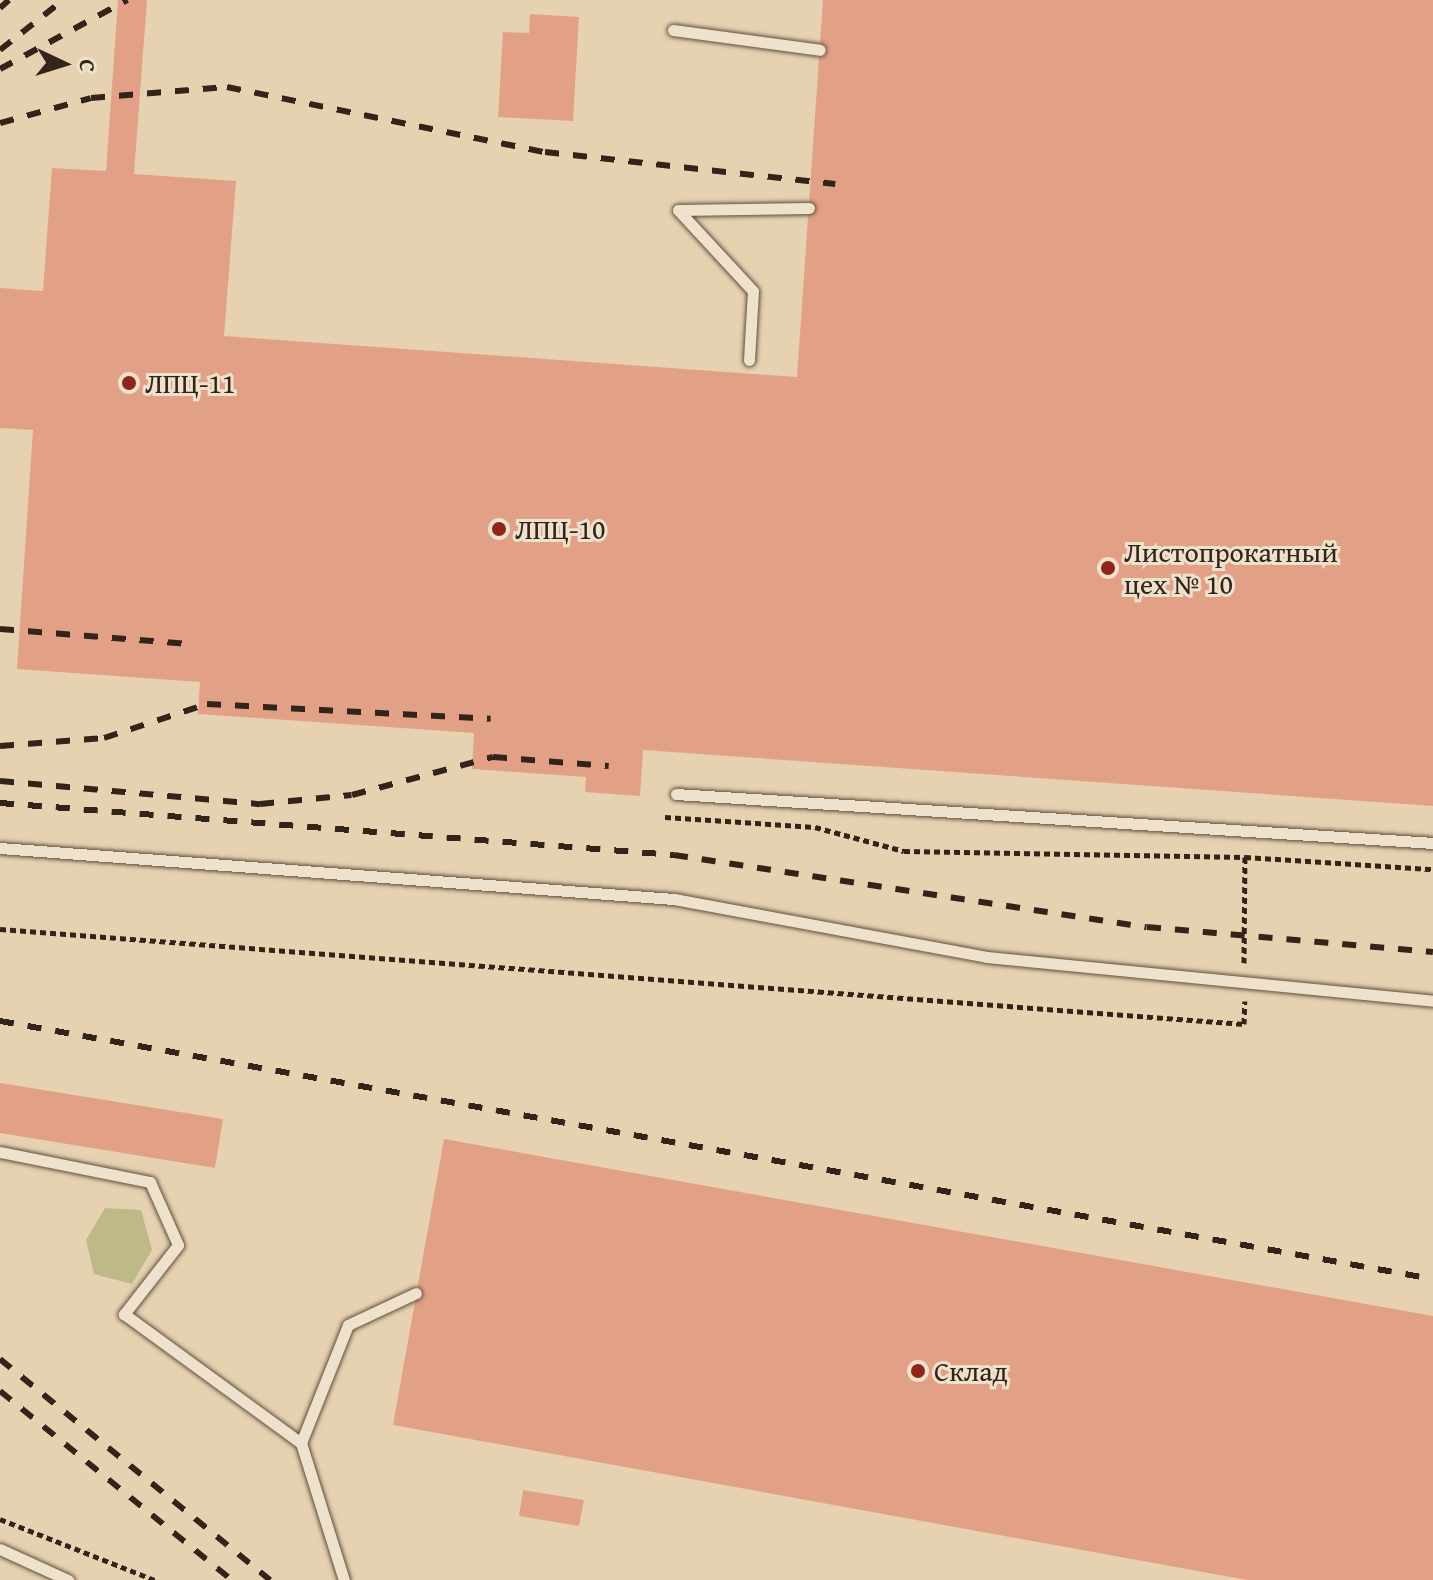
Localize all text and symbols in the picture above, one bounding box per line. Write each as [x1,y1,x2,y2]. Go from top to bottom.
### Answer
north arrow [24,24,104,104]
text: С [72,58,104,73]
place label: ЛПЦ-11 [145,366,235,400]
marker: ЛПЦ-11 [120,374,138,392]
place label: ЛПЦ-10 [515,512,605,546]
marker: ЛПЦ-10 [490,520,508,538]
place label: Листопрокатный цех № 10 [1124,535,1338,601]
marker: Листопрокатный цех № 10 [1099,559,1117,577]
place label: Склад [934,1354,1008,1388]
marker: Склад [909,1362,927,1380]

